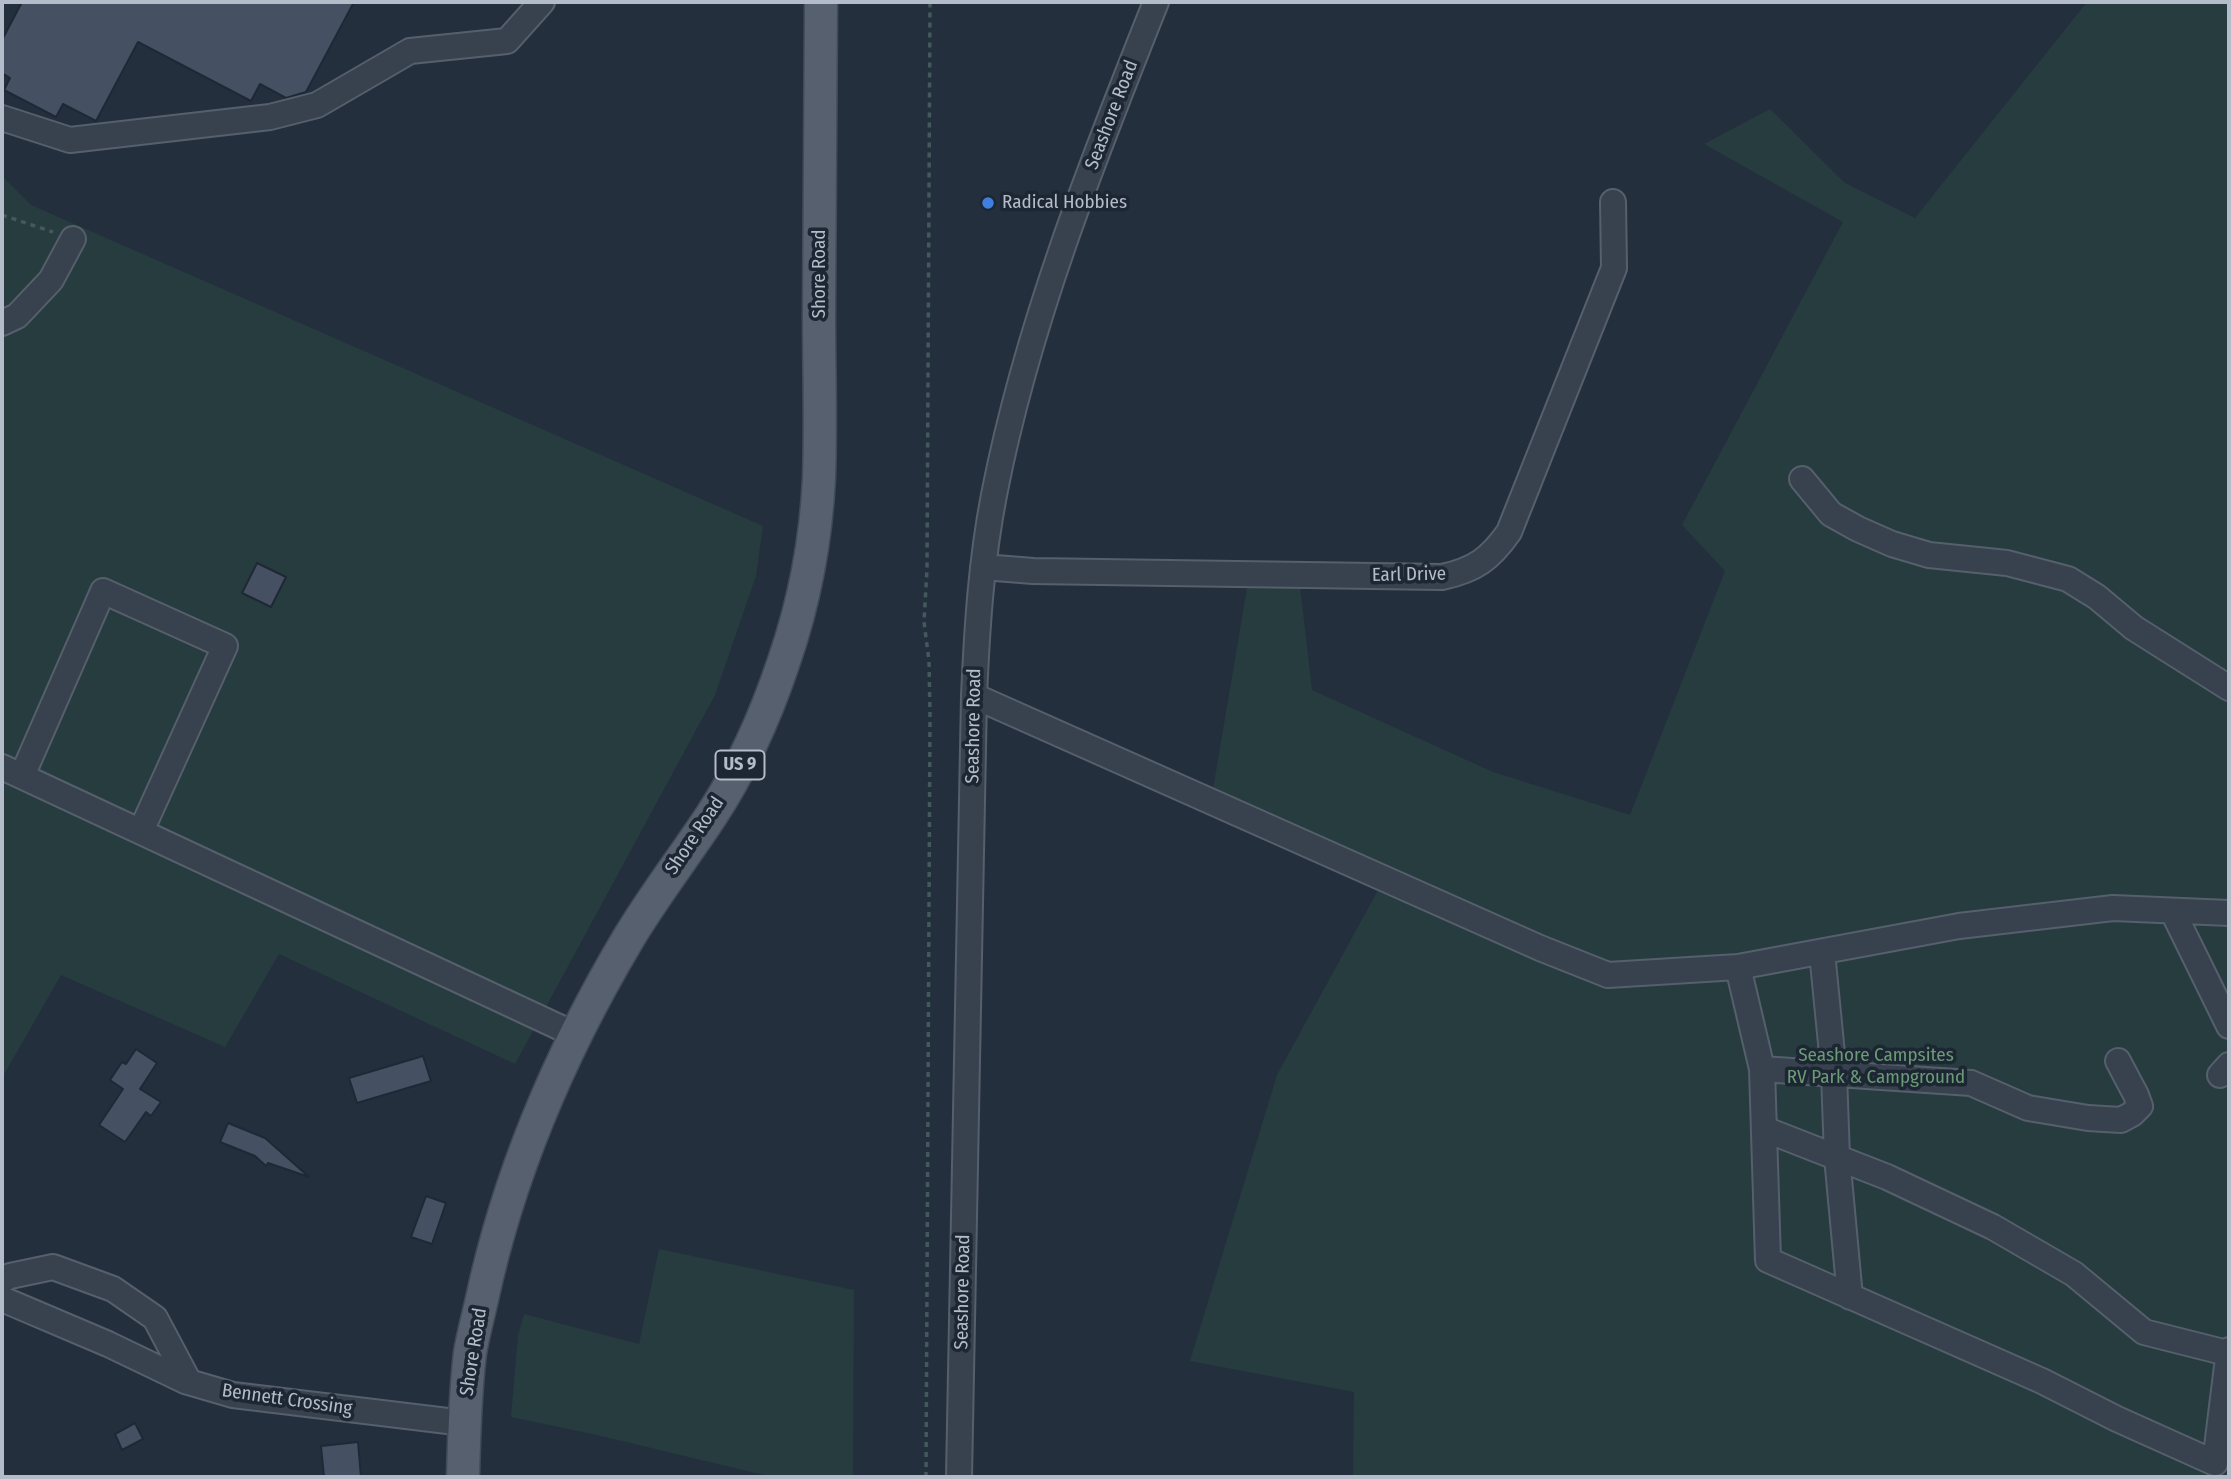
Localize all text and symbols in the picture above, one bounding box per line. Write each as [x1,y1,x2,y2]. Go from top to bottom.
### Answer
street label: Seashore Road [1081,57,1143,173]
place label: Radical Hobbies [1002,192,1127,214]
marker: Radical Hobbies [980,195,996,211]
street label: Shore Road [809,230,831,318]
street label: Earl Drive [1372,563,1446,587]
street label: Seashore Road [962,668,986,784]
road number: US 9 [716,750,764,780]
street label: Shore Road [661,793,729,879]
park label: Seashore Campsites RV Park & Campground [1787,1045,1965,1089]
street label: Seashore Road [951,1234,975,1350]
street label: Shore Road [456,1306,492,1398]
street label: Bennett Crossing [220,1380,354,1420]

